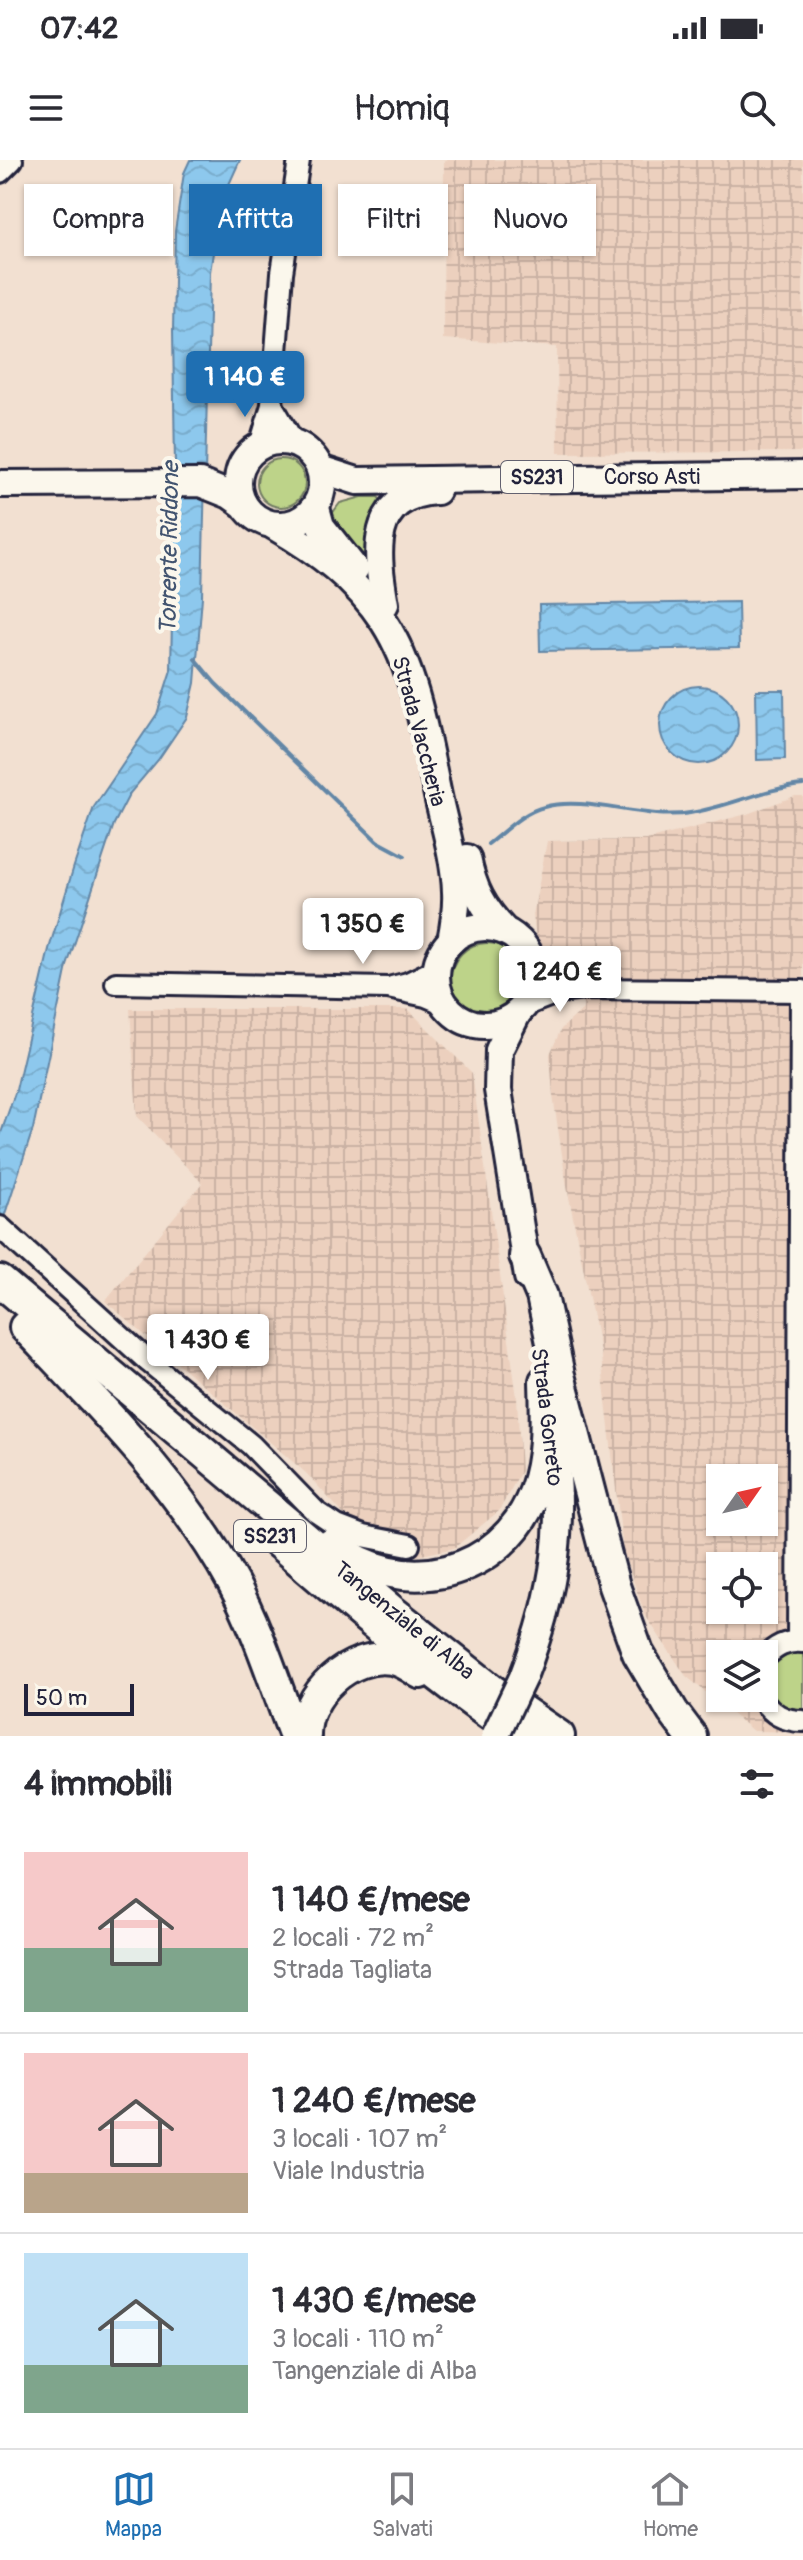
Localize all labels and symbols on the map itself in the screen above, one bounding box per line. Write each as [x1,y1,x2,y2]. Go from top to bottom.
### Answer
pin: 1 140 € [171,351,319,419]
water label: Torrente Riddone [153,459,186,634]
road number: SS231 [501,461,573,493]
street label: Corso Asti [604,463,700,491]
street label: Strada Vaccheria [386,653,453,810]
pin: 1 350 € [289,898,437,966]
pin: 1 240 € [486,946,634,1014]
pin: 1 430 € [134,1314,282,1382]
street label: Strada Gorreto [525,1347,569,1488]
north arrow [706,1464,778,1536]
road number: SS231 [234,1520,306,1552]
street label: Tangenziale di Alba [328,1555,481,1686]
scale bar [24,1680,134,1716]

